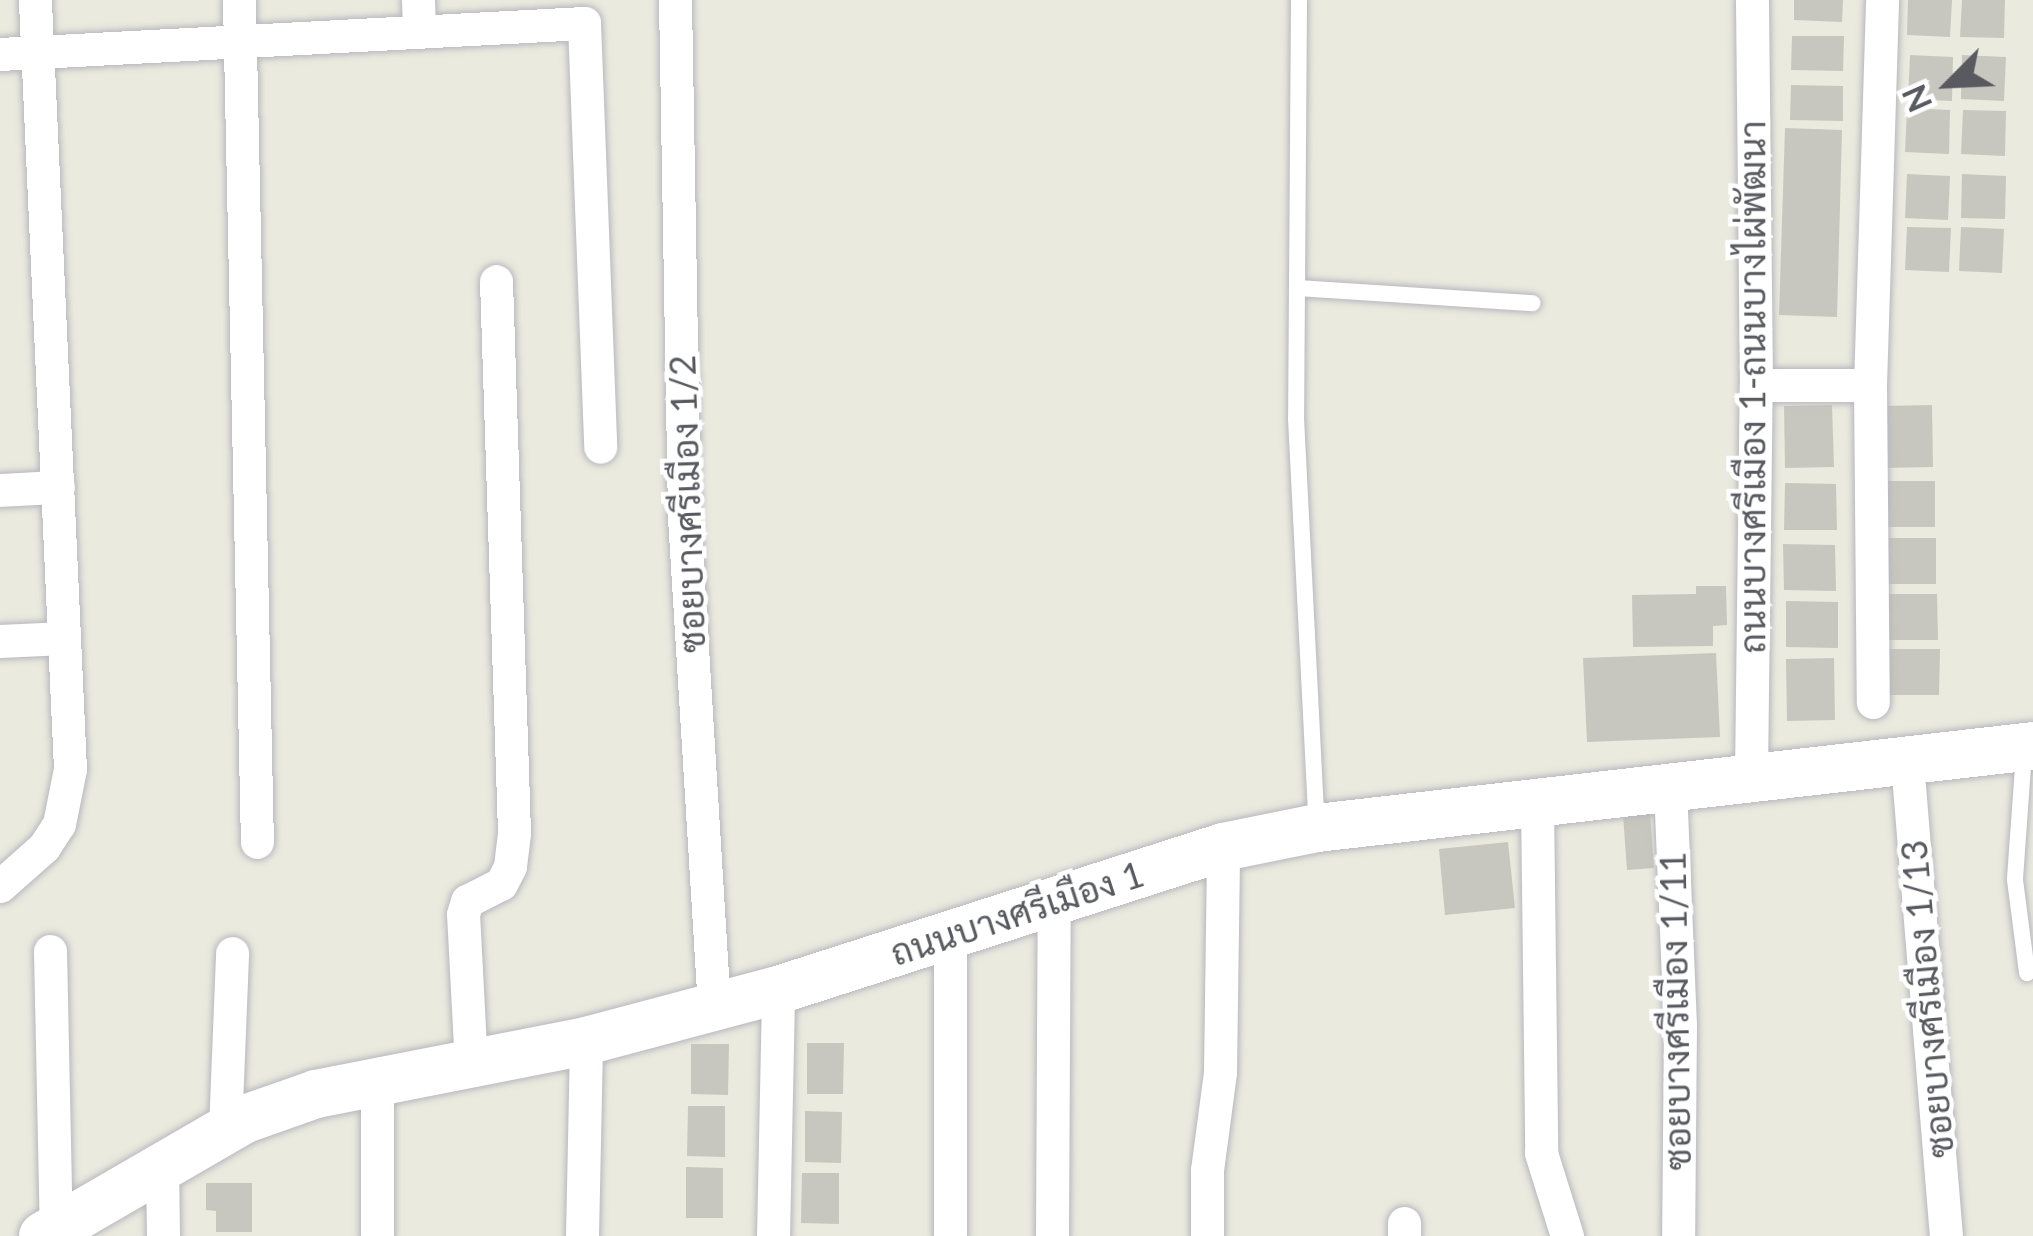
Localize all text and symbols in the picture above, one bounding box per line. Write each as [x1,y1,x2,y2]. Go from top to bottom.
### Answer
north arrow [1889,24,2009,144]
text: N [1893,79,1940,118]
street label: ถนนบางศรีเมือง 1-ถนนบางไผ่พัฒนา [1730,120,1774,654]
street label: ซอยบางศรีเมือง 1/2 [660,354,714,654]
street label: ซอยบางศรีเมือง 1/13 [1892,838,1962,1160]
street label: ซอยบางศรีเมือง 1/11 [1651,851,1699,1171]
street label: ถนนบางศรีเมือง 1 [885,852,1149,974]

